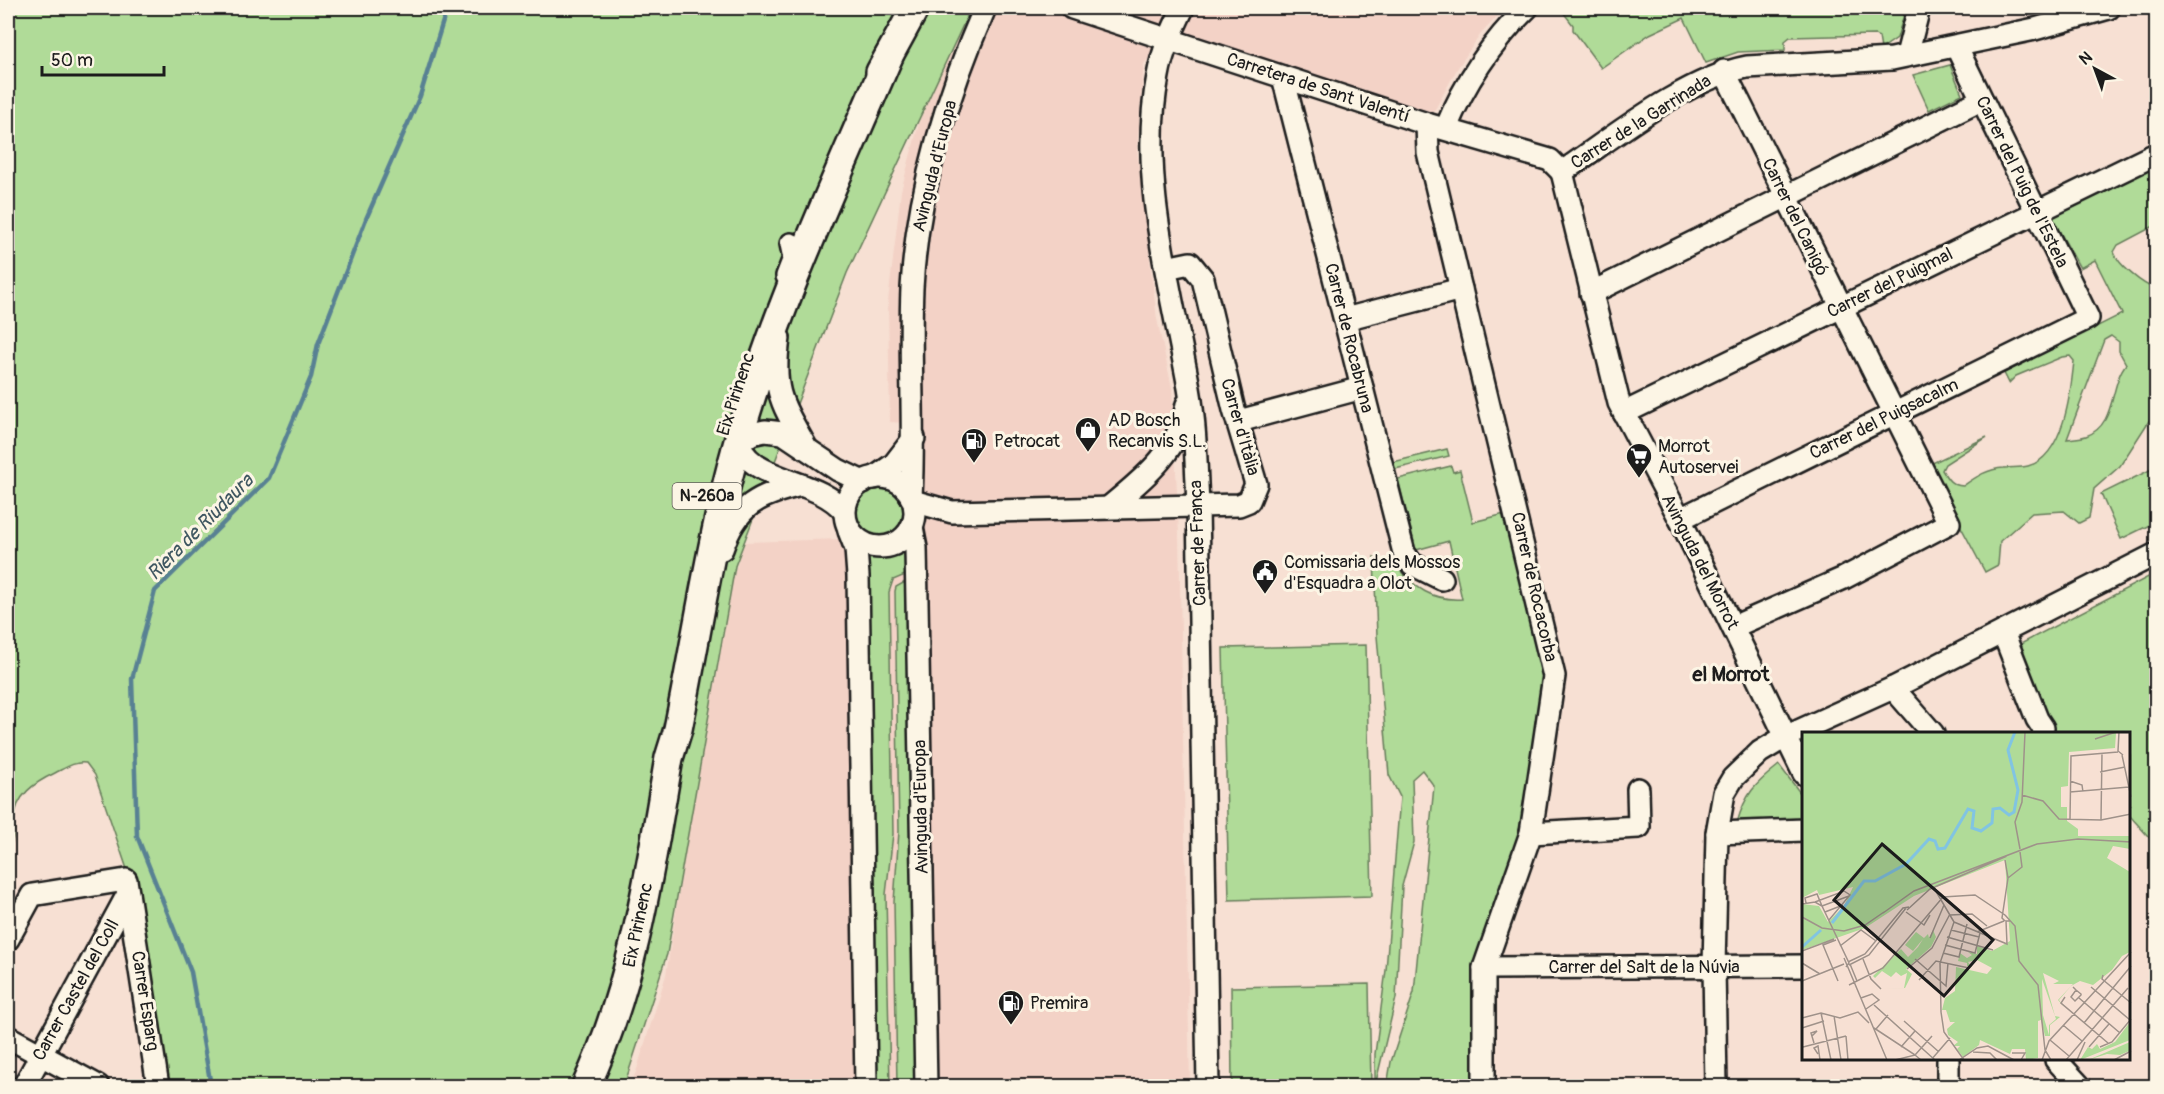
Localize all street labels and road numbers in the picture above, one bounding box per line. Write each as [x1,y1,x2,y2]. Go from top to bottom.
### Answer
street label: Carretera de Sant Valentí [1224,48,1412,128]
street label: Carrer de la Garrinada [1566,69,1716,175]
street label: Carrer del Puig de l'Estela [1970,92,2074,272]
street label: Avinguda d'Europa [908,98,962,234]
street label: Carrer del Canigó [1757,154,1834,280]
street label: Carrer del Puigmal [1823,243,1957,323]
street label: Carrer de Rocabruna [1319,261,1379,415]
street label: Eix Pirinenc [712,350,760,438]
street label: Carrer del Puigsacalm [1806,373,1962,465]
street label: Carrer d'Itàlia [1215,376,1265,478]
street label: Carrer de França [1184,480,1212,606]
road number: N-260a [672,483,742,509]
street label: Avinguda del Morrot [1656,490,1744,634]
street label: Carrer de Rocacorba [1506,510,1562,664]
street label: Avinguda d'Europa [908,739,934,875]
street label: Eix Pirinenc [618,881,658,969]
street label: Carrer Castel del Coll [28,915,124,1065]
street label: Carrer Esparg [126,949,164,1053]
street label: Carrer del Salt de la Núvia [1548,956,1740,979]

